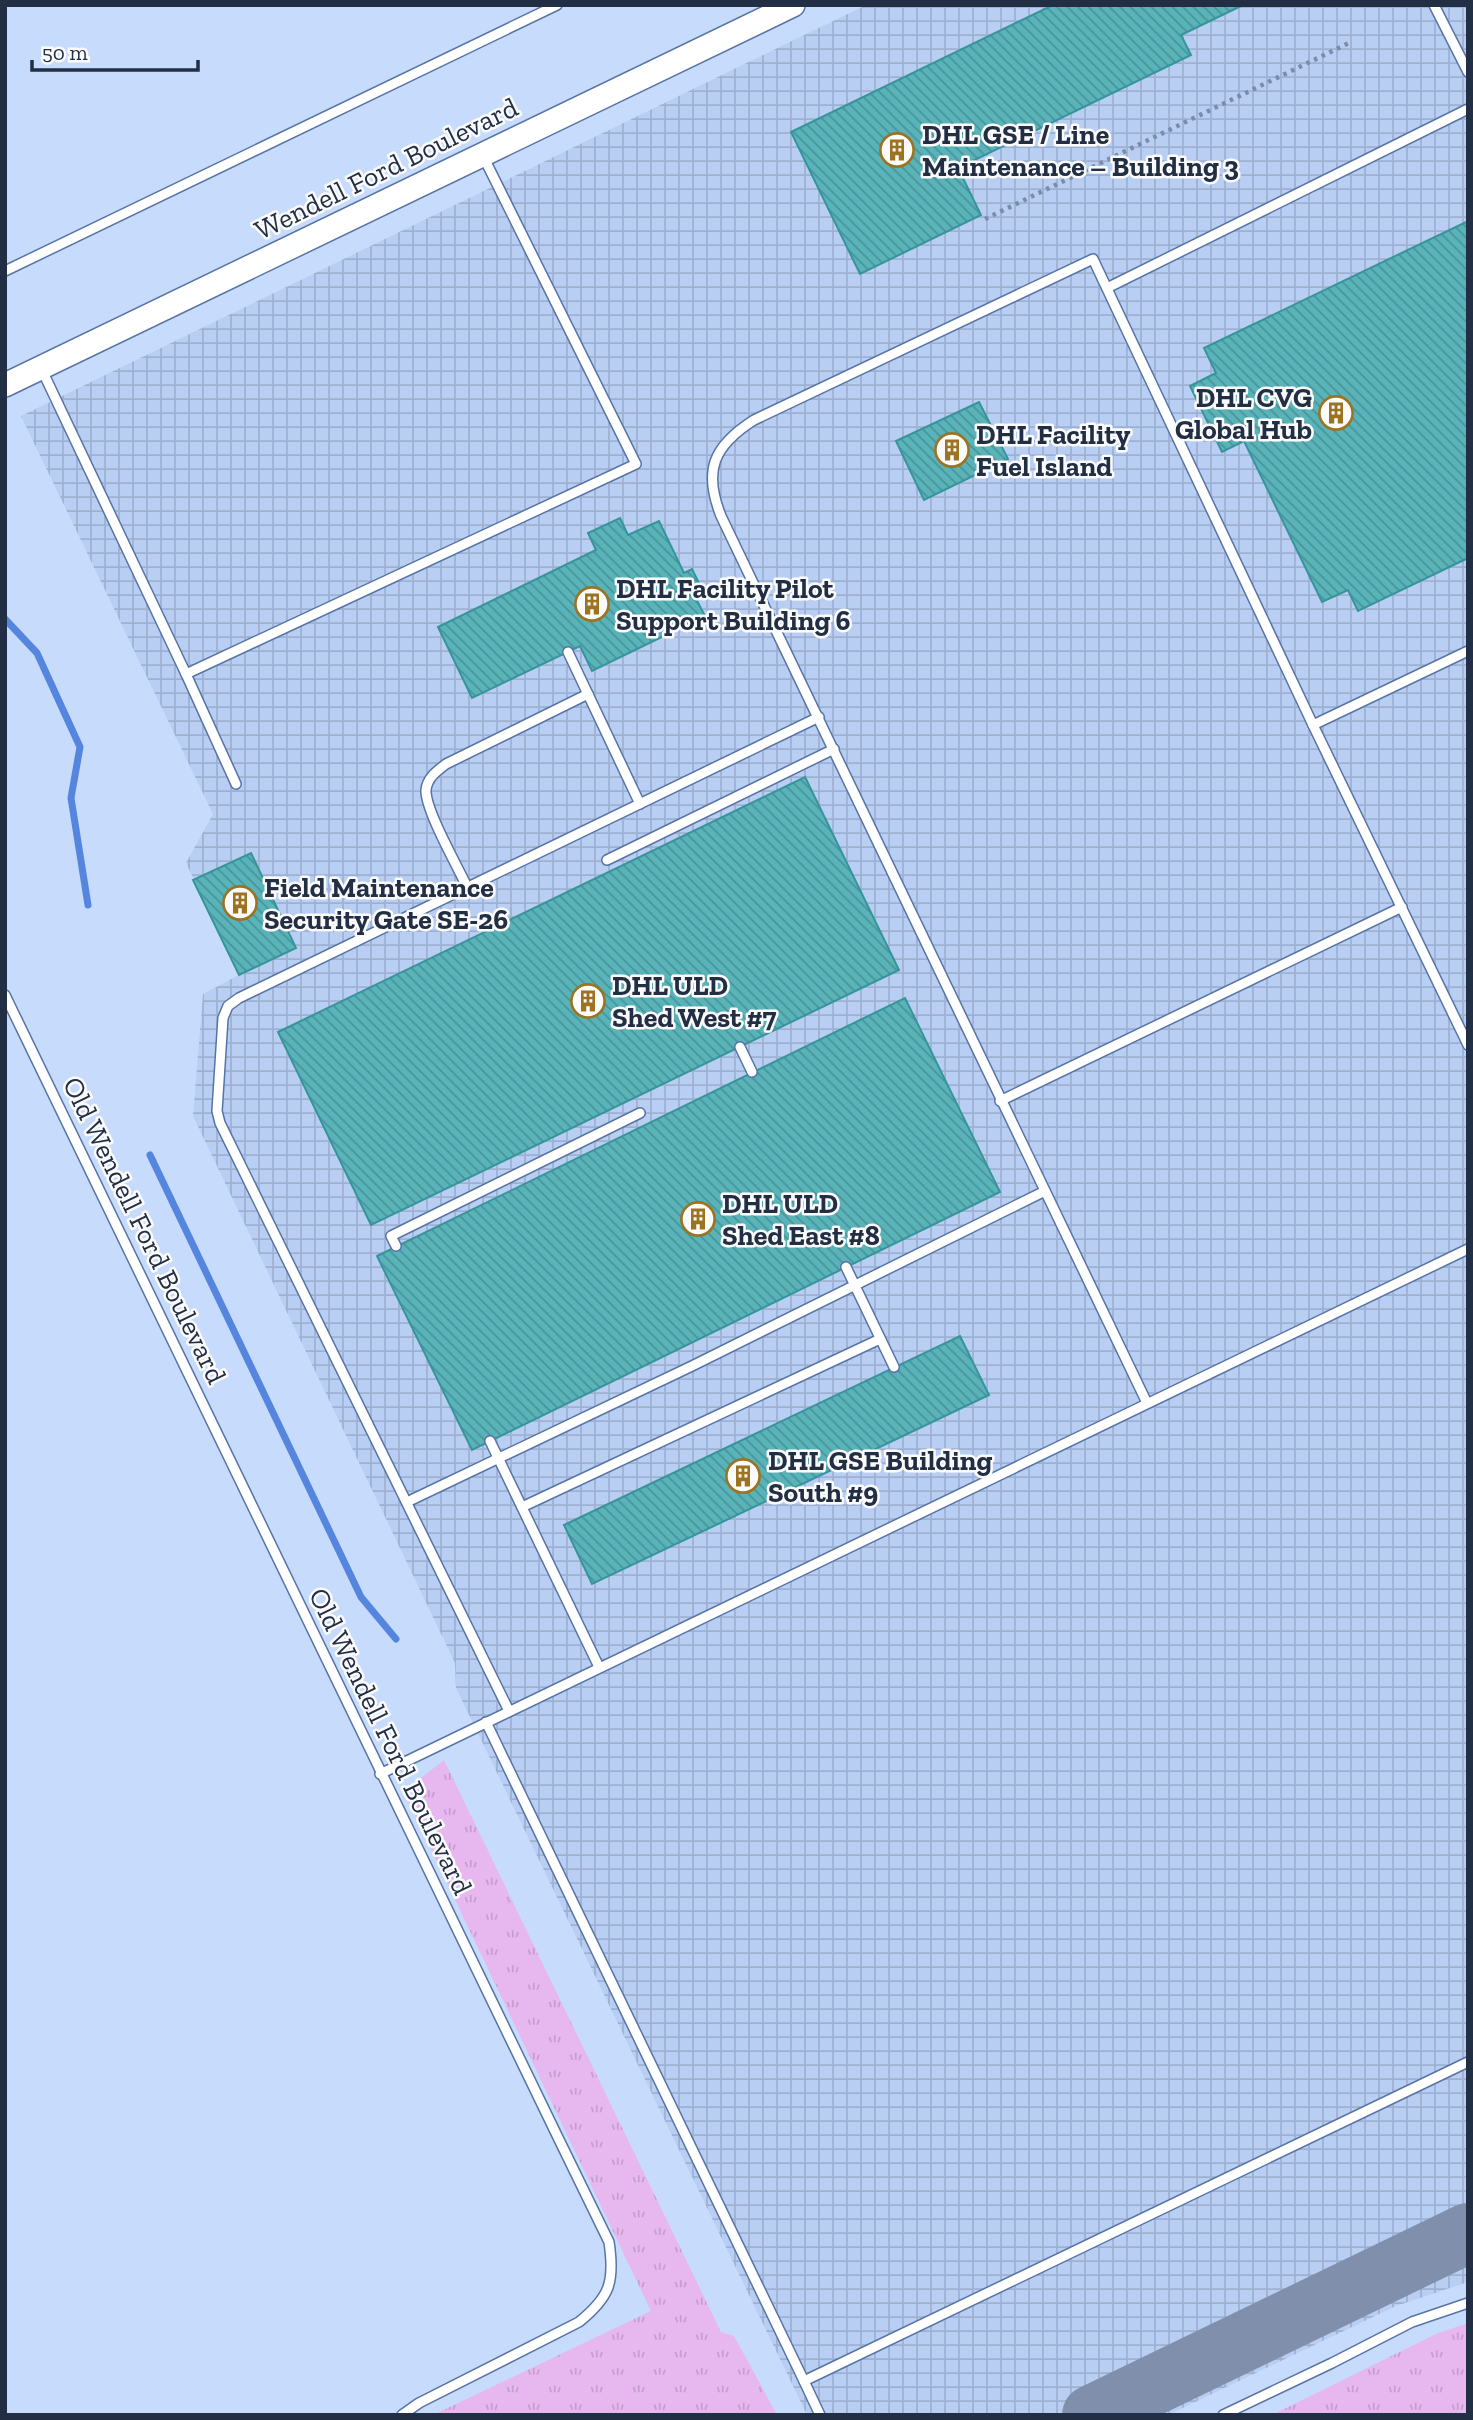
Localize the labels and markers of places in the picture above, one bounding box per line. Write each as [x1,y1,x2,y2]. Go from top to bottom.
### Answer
place label: DHL GSE / Line Maintenance – Building 3 [922,118,1239,183]
building icon: DHL GSE / Line Maintenance – Building 3 [878,131,916,169]
place label: DHL CVG Global Hub [1175,381,1312,446]
building icon: DHL CVG Global Hub [1317,394,1355,432]
place label: DHL Facility Fuel Island [976,418,1130,483]
building icon: DHL Facility Fuel Island [933,431,971,469]
place label: DHL Facility Pilot Support Building 6 [616,572,851,637]
building icon: DHL Facility Pilot Support Building 6 [573,585,611,623]
place label: Field Maintenance Security Gate SE-26 [264,871,508,936]
building icon: Field Maintenance Security Gate SE-26 [221,884,259,922]
place label: DHL ULD Shed West #7 [612,969,776,1034]
building icon: DHL ULD Shed West #7 [569,982,607,1020]
place label: DHL ULD Shed East #8 [722,1187,880,1252]
building icon: DHL ULD Shed East #8 [679,1200,717,1238]
place label: DHL GSE Building South #9 [768,1444,992,1509]
building icon: DHL GSE Building South #9 [724,1457,762,1495]

